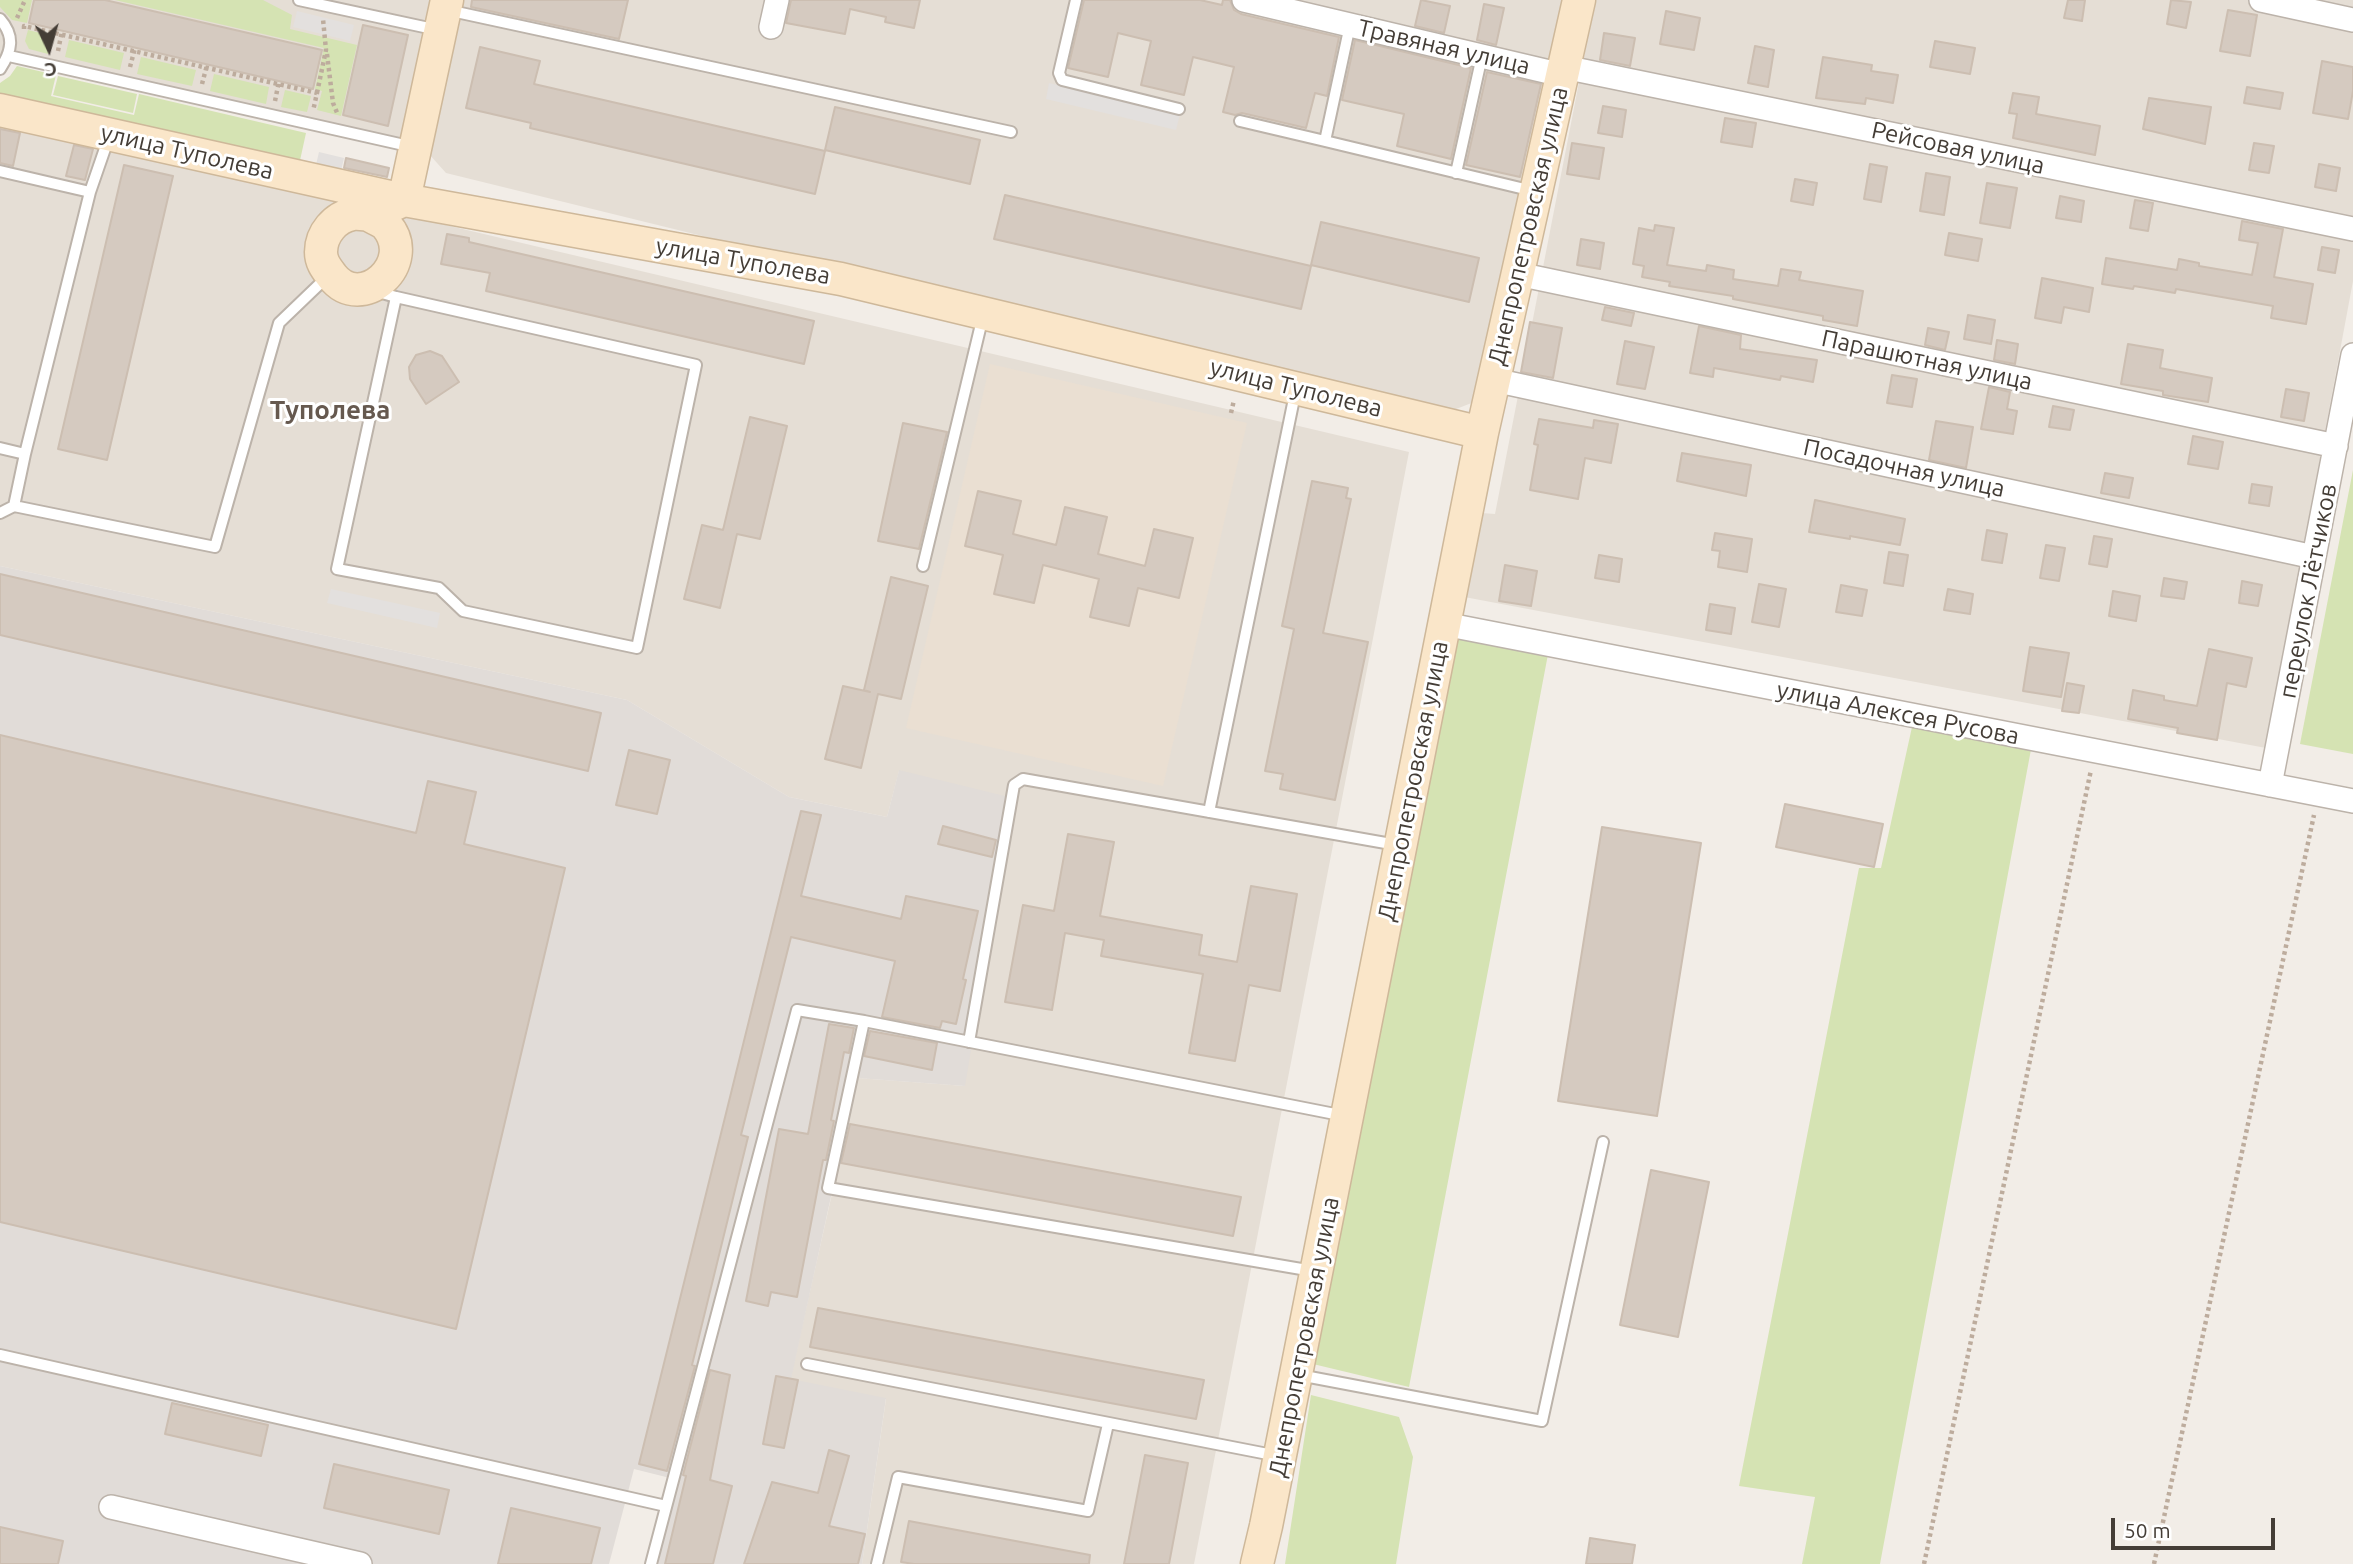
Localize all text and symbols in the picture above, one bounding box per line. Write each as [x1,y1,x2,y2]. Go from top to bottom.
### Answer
street label: Травяная улица [1355,13,1533,81]
north arrow [14,14,84,84]
text: С [44,58,58,81]
street label: Днепропетровская улица [1482,84,1574,368]
street label: Рейсовая улица [1869,116,2047,180]
street label: улица Туполева [98,118,276,186]
street label: улица Туполева [654,231,832,291]
street label: Парашютная улица [1819,324,2035,396]
street label: улица Туполева [1207,353,1385,423]
district label: Туполева [270,394,390,426]
street label: Посадочная улица [1801,433,2007,503]
street label: переулок Лётчиков [2273,481,2343,701]
street label: Днепропетровская улица [1372,638,1454,924]
street label: улица Алексея Русова [1774,675,2022,751]
street label: Днепропетровская улица [1263,1194,1345,1480]
scale bar [2115,1504,2280,1548]
text: 50 m [2124,1518,2171,1542]

